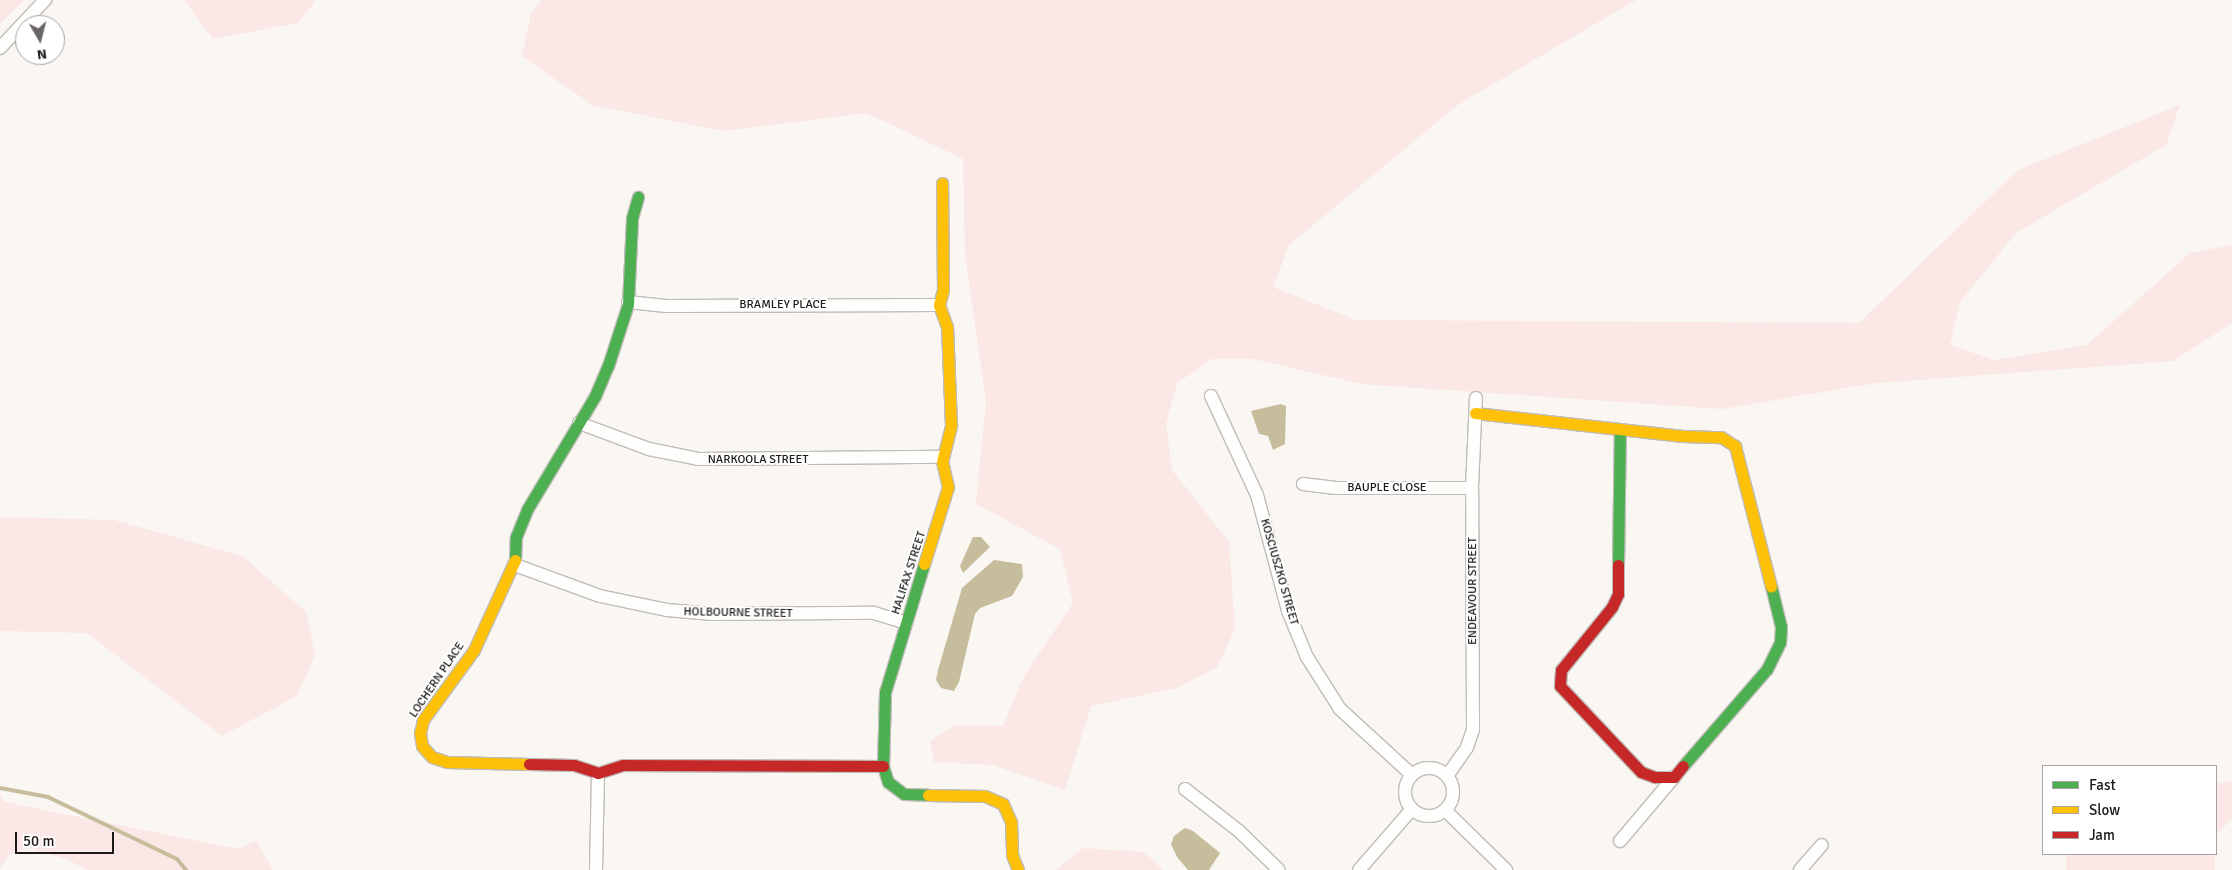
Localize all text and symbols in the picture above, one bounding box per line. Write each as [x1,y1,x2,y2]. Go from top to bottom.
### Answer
north arrow [15,15,65,65]
text: N [36,45,48,63]
street label: BRAMLEY PLACE [739,298,827,312]
street label: NARKOOLA STREET [708,453,808,467]
street label: BAUPLE CLOSE [1347,481,1427,495]
street label: KOSCIUSZKO STREET [1257,517,1301,627]
street label: HALIFAX STREET [889,530,929,616]
street label: ENDEAVOUR STREET [1466,537,1480,645]
street label: HOLBOURNE STREET [683,605,793,621]
street label: LOCHERN PLACE [406,639,468,721]
legend [2042,765,2217,855]
text: Fast [2089,776,2116,794]
text: Slow [2089,801,2120,819]
scale bar [18,822,116,854]
text: Jam [2089,826,2115,844]
text: 50 m [23,832,54,850]

